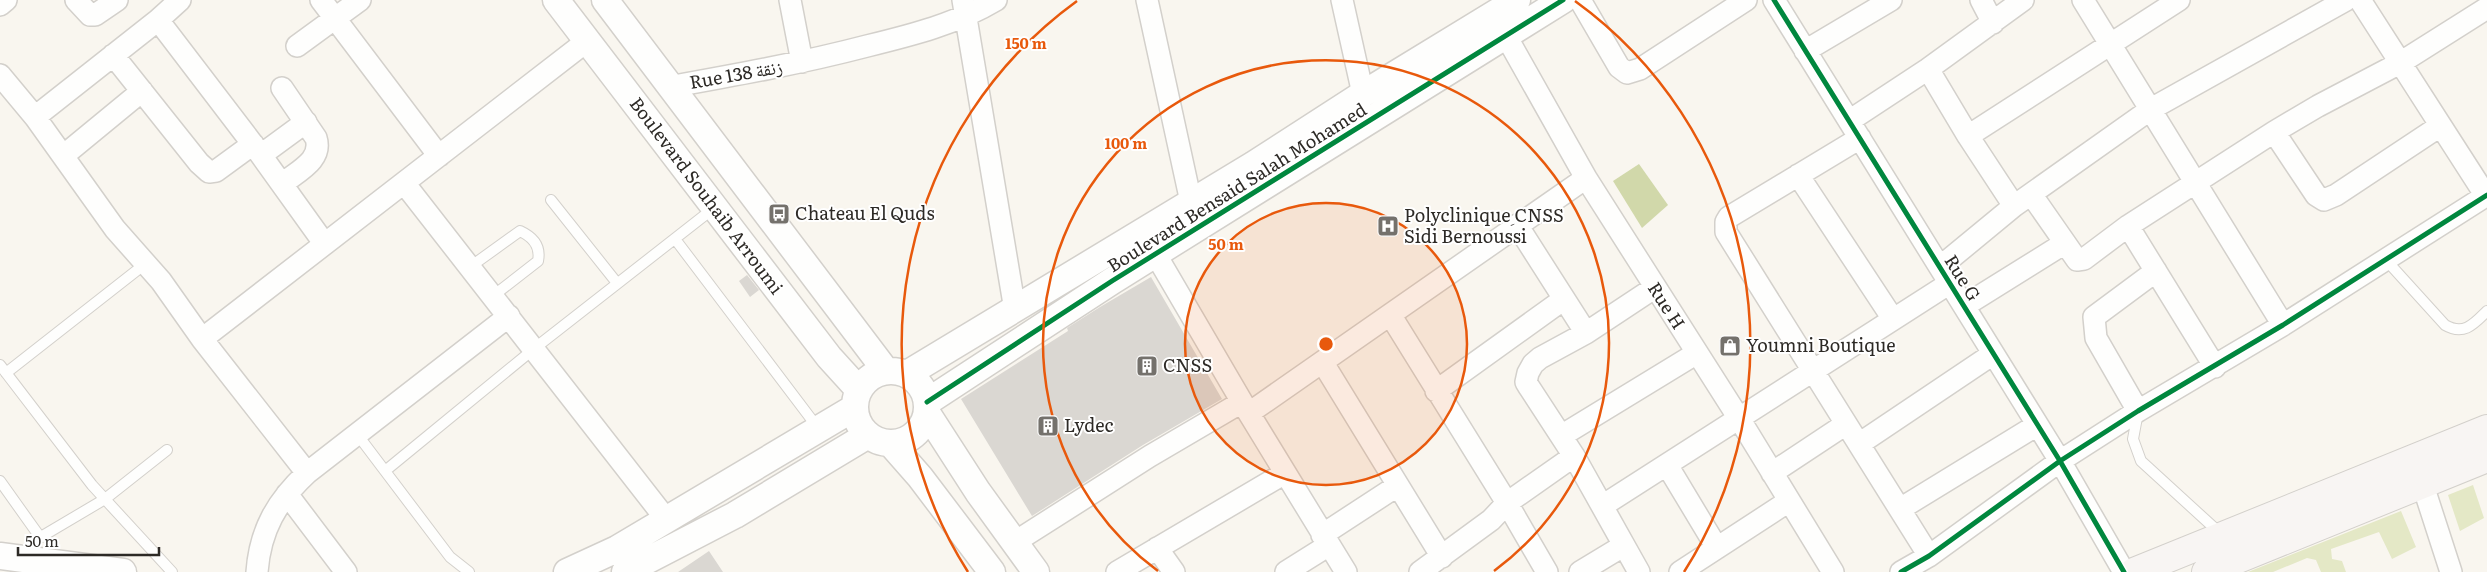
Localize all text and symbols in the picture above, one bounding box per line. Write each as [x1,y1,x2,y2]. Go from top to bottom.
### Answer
text: 150 m [1005,31,1047,54]
street label: Rue 138 زنقة [687,52,785,95]
street label: Boulevard Souhaib Arroumi [624,91,790,299]
street label: Boulevard Bensaid Salah Mohamed [1101,95,1371,278]
text: 100 m [1105,131,1147,154]
place label: Chateau El Quds [795,199,935,226]
place label: Polyclinique ِCNSS Sidi Bernoussi [1404,201,1564,249]
bus stop icon: Chateau El Quds [767,202,791,226]
hospital icon: Polyclinique ِCNSS Sidi Bernoussi [1376,214,1400,238]
text: 50 m [1208,232,1244,255]
street label: Rue G [1939,249,1988,306]
street label: Rue H [1642,276,1693,334]
place label: Youmni Boutique [1746,331,1896,358]
shop icon: Youmni Boutique [1718,334,1742,358]
centre of rings [1317,335,1335,353]
place label: CNSS [1163,351,1212,378]
building icon: CNSS [1135,354,1159,378]
place label: Lydec [1064,411,1113,438]
building icon: Lydec [1036,414,1060,438]
scale bar [18,524,159,556]
text: 50 m [25,529,59,552]

